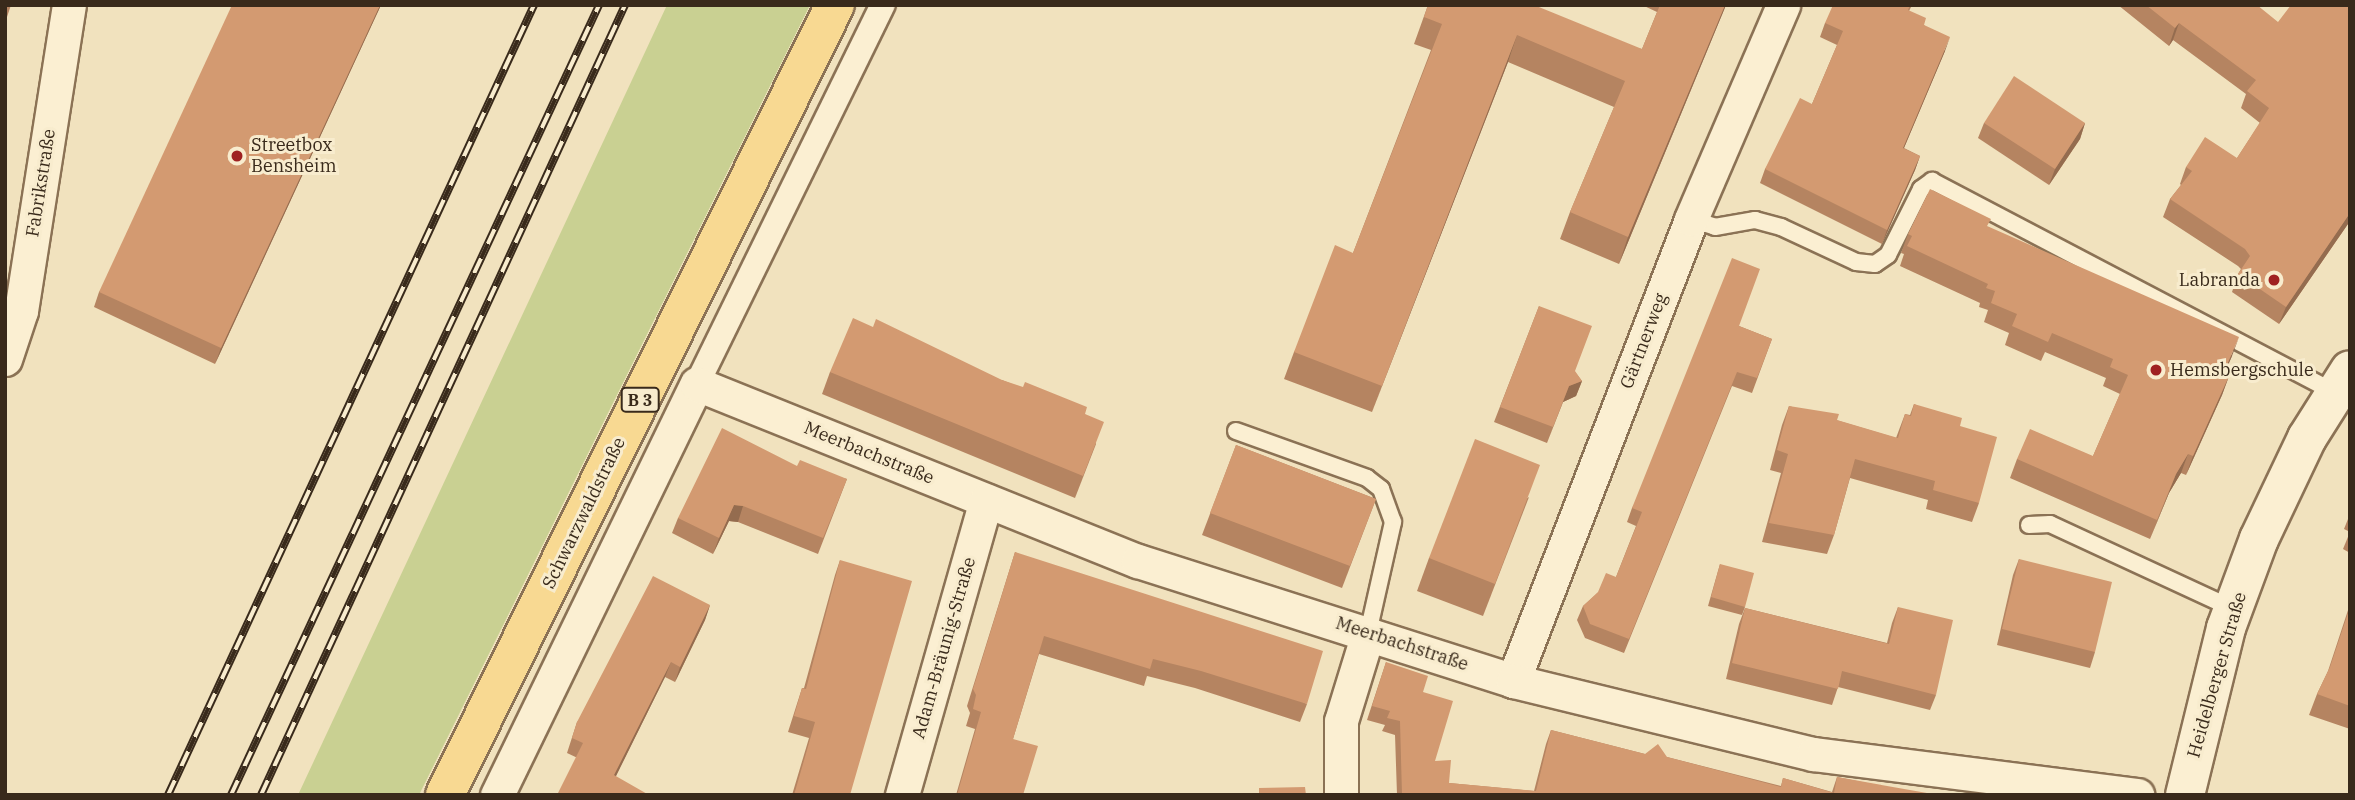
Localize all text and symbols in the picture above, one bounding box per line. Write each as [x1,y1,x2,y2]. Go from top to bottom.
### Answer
street label: Fabrikstraße [22,127,60,239]
place label: Streetbox Bensheim [251,135,337,178]
marker: Streetbox Bensheim [229,148,245,164]
place label: Labranda [2179,269,2260,291]
marker: Labranda [2266,272,2282,288]
street label: Gärtnerweg [1616,290,1672,392]
place label: Hemsbergschule [2170,359,2314,381]
marker: Hemsbergschule [2148,362,2164,378]
road number: B 3 [619,388,661,412]
street label: Meerbachstraße [801,417,937,489]
street label: Schwarzwaldstraße [538,434,630,592]
street label: Adam-Bräunig-Straße [908,555,980,741]
street label: Heidelberger Straße [2183,590,2251,760]
street label: Meerbachstraße [1333,612,1471,676]

